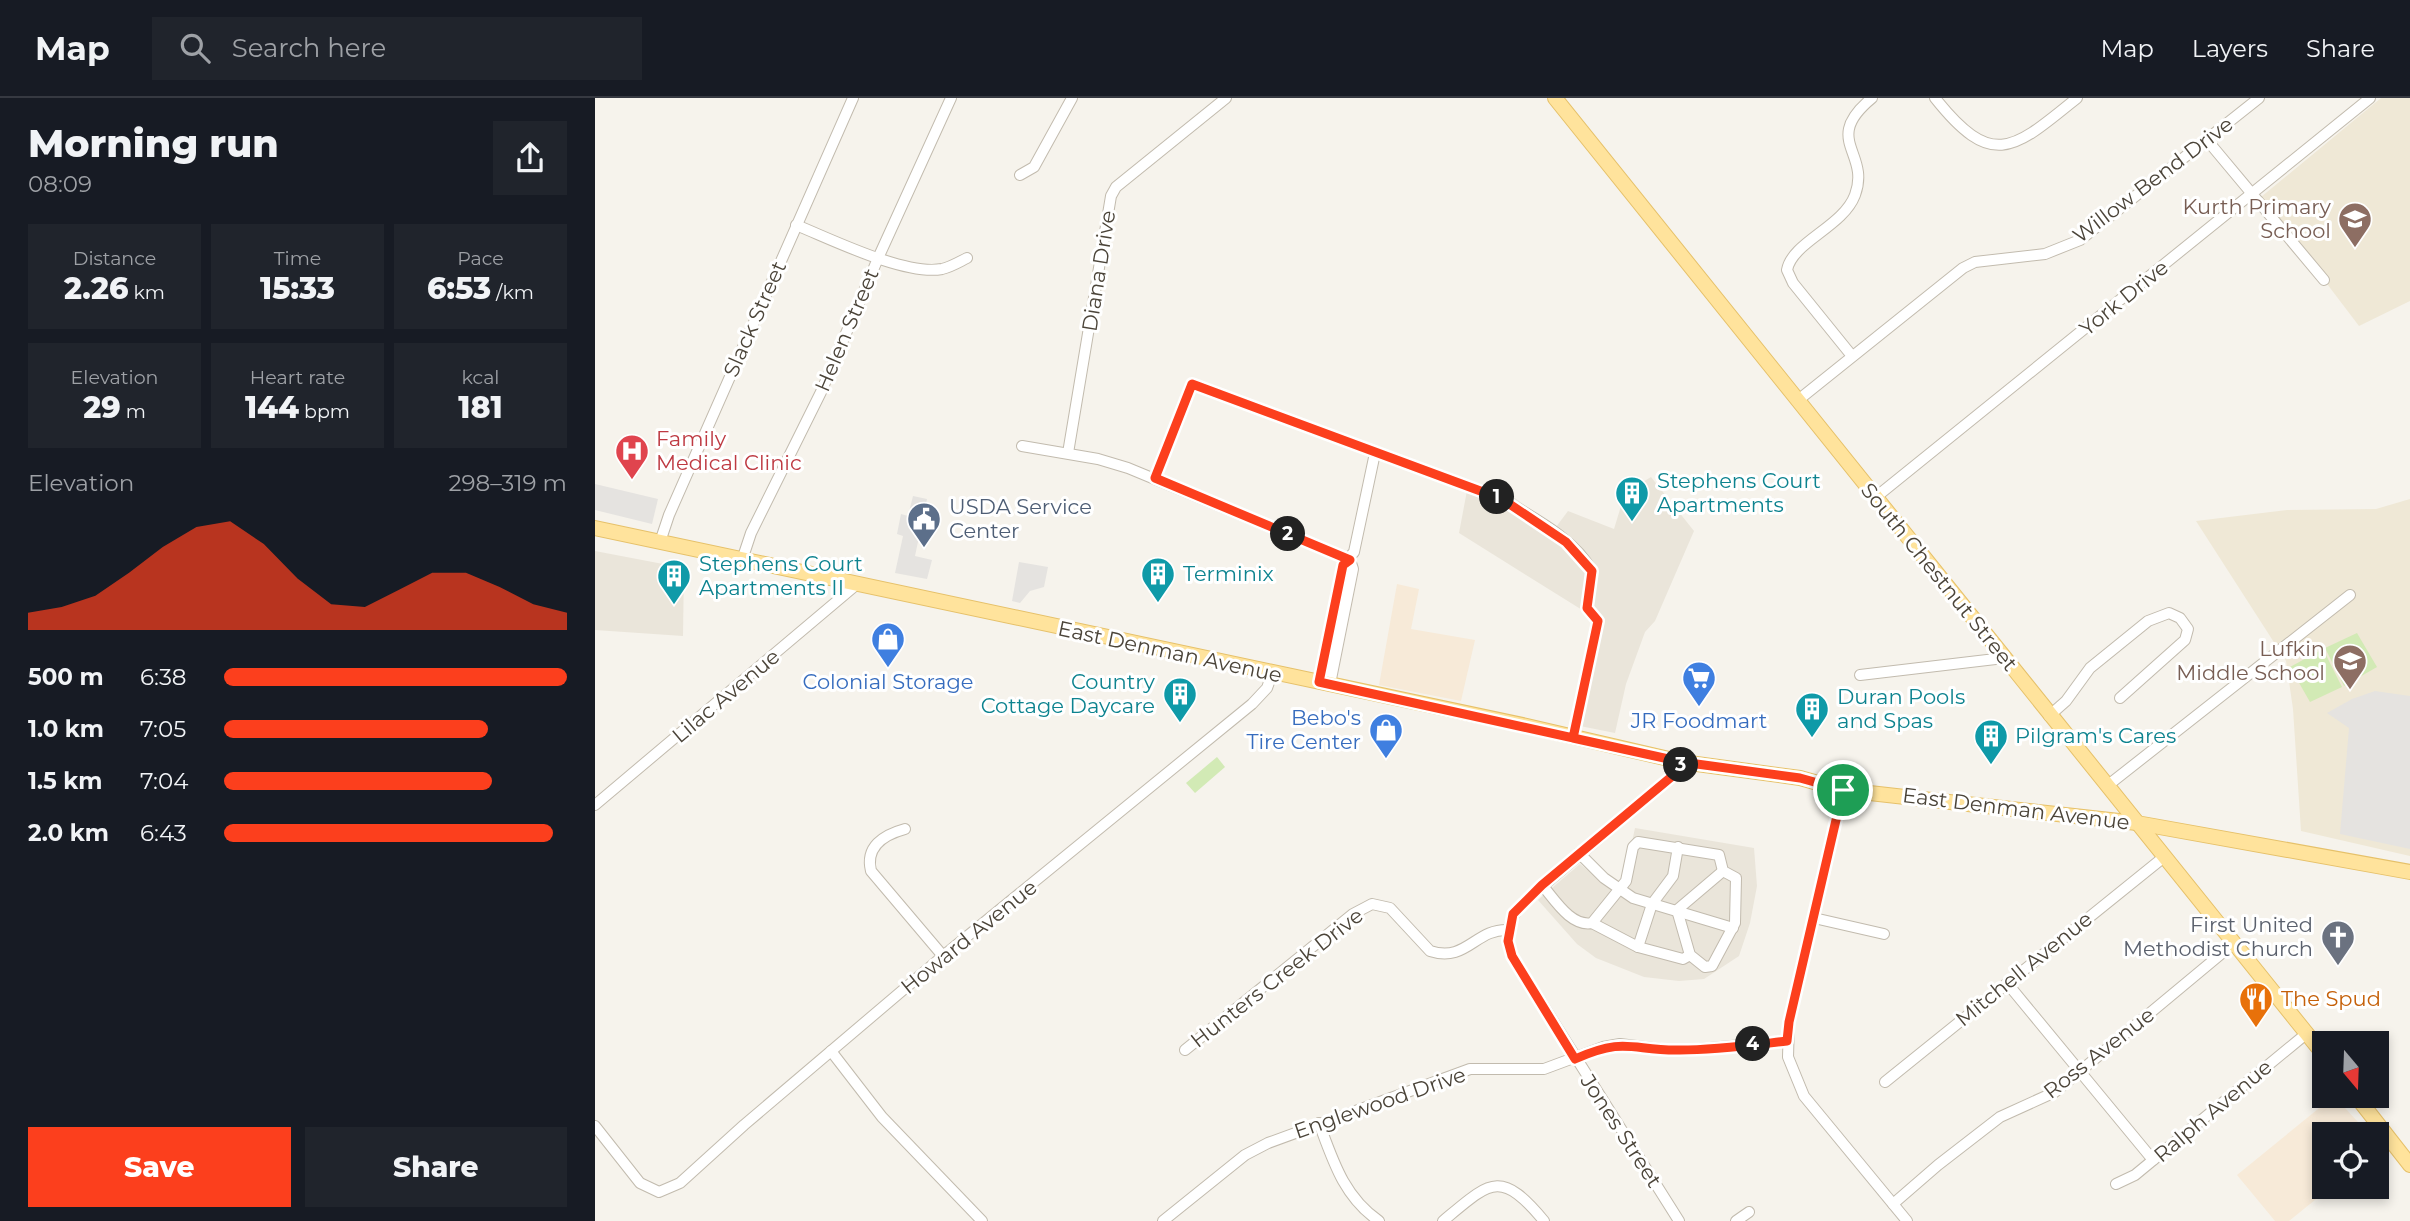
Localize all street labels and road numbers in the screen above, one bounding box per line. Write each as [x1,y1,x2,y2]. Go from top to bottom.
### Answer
street label: Willow Bend Drive [2068,111,2238,248]
street label: Diana Drive [1077,208,1120,333]
street label: York Drive [2074,254,2173,341]
street label: Slack Street [718,257,791,381]
street label: Helen Street [809,264,884,395]
street label: South Chestnut Street [1856,478,2023,676]
street label: East Denman Avenue [1056,616,1284,687]
street label: Lilac Avenue [667,643,785,748]
street label: East Denman Avenue [1901,782,2131,835]
street label: Howard Avenue [896,874,1042,999]
street label: Hunters Creek Drive [1186,903,1368,1053]
street label: Mitchell Avenue [1950,906,2097,1031]
street label: Ross Avenue [2038,1002,2159,1104]
street label: Ralph Avenue [2149,1054,2277,1167]
street label: Englewood Drive [1291,1061,1469,1144]
street label: Jones Street [1575,1069,1667,1192]

